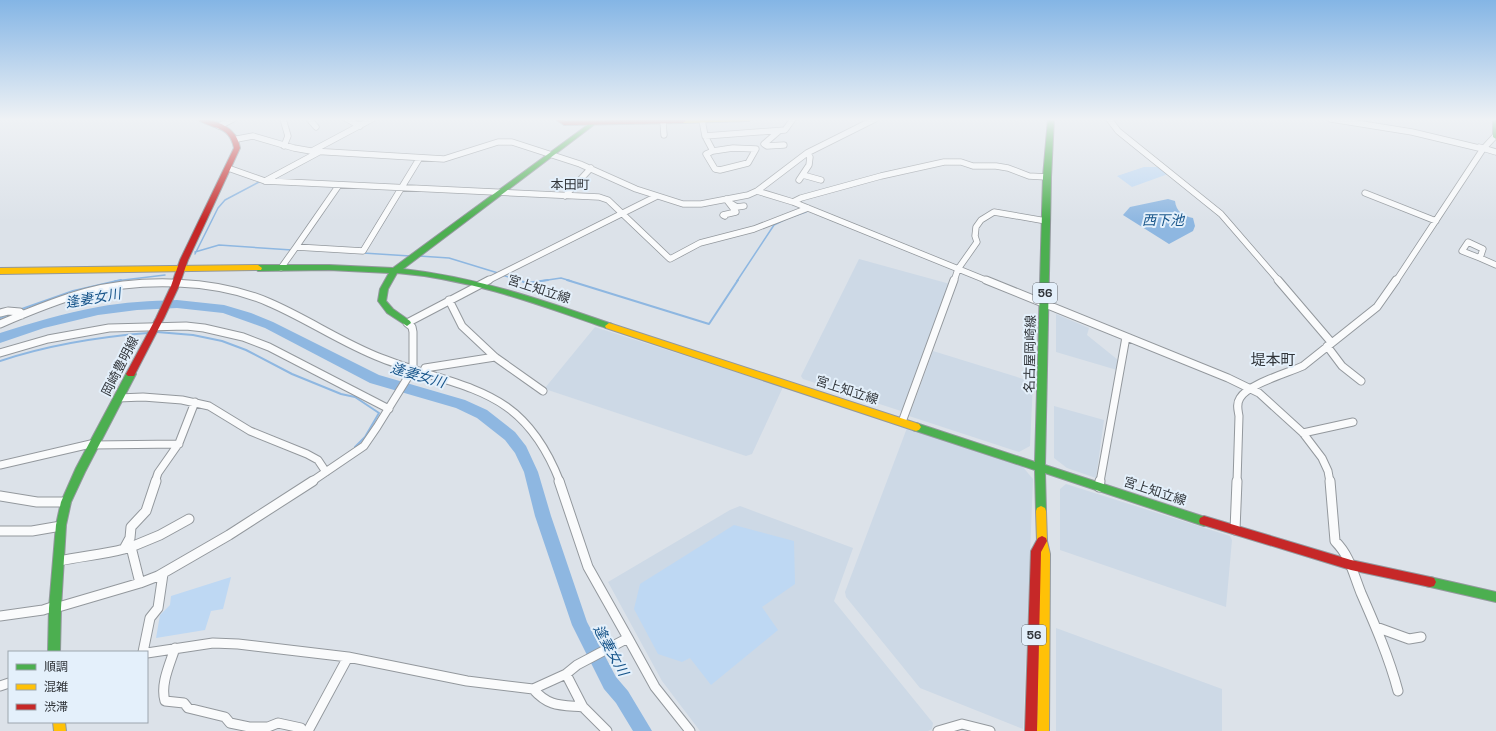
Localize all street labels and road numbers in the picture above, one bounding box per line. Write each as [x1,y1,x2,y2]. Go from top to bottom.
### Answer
street label: 宮上知立線 [505,271,573,307]
road number: 56 [1033,283,1057,303]
street label: 名古屋岡崎線 [1021,315,1039,393]
street label: 岡崎豊明線 [98,333,142,399]
street label: 宮上知立線 [813,372,881,408]
street label: 宮上知立線 [1121,473,1189,509]
road number: 56 [1022,625,1046,645]

